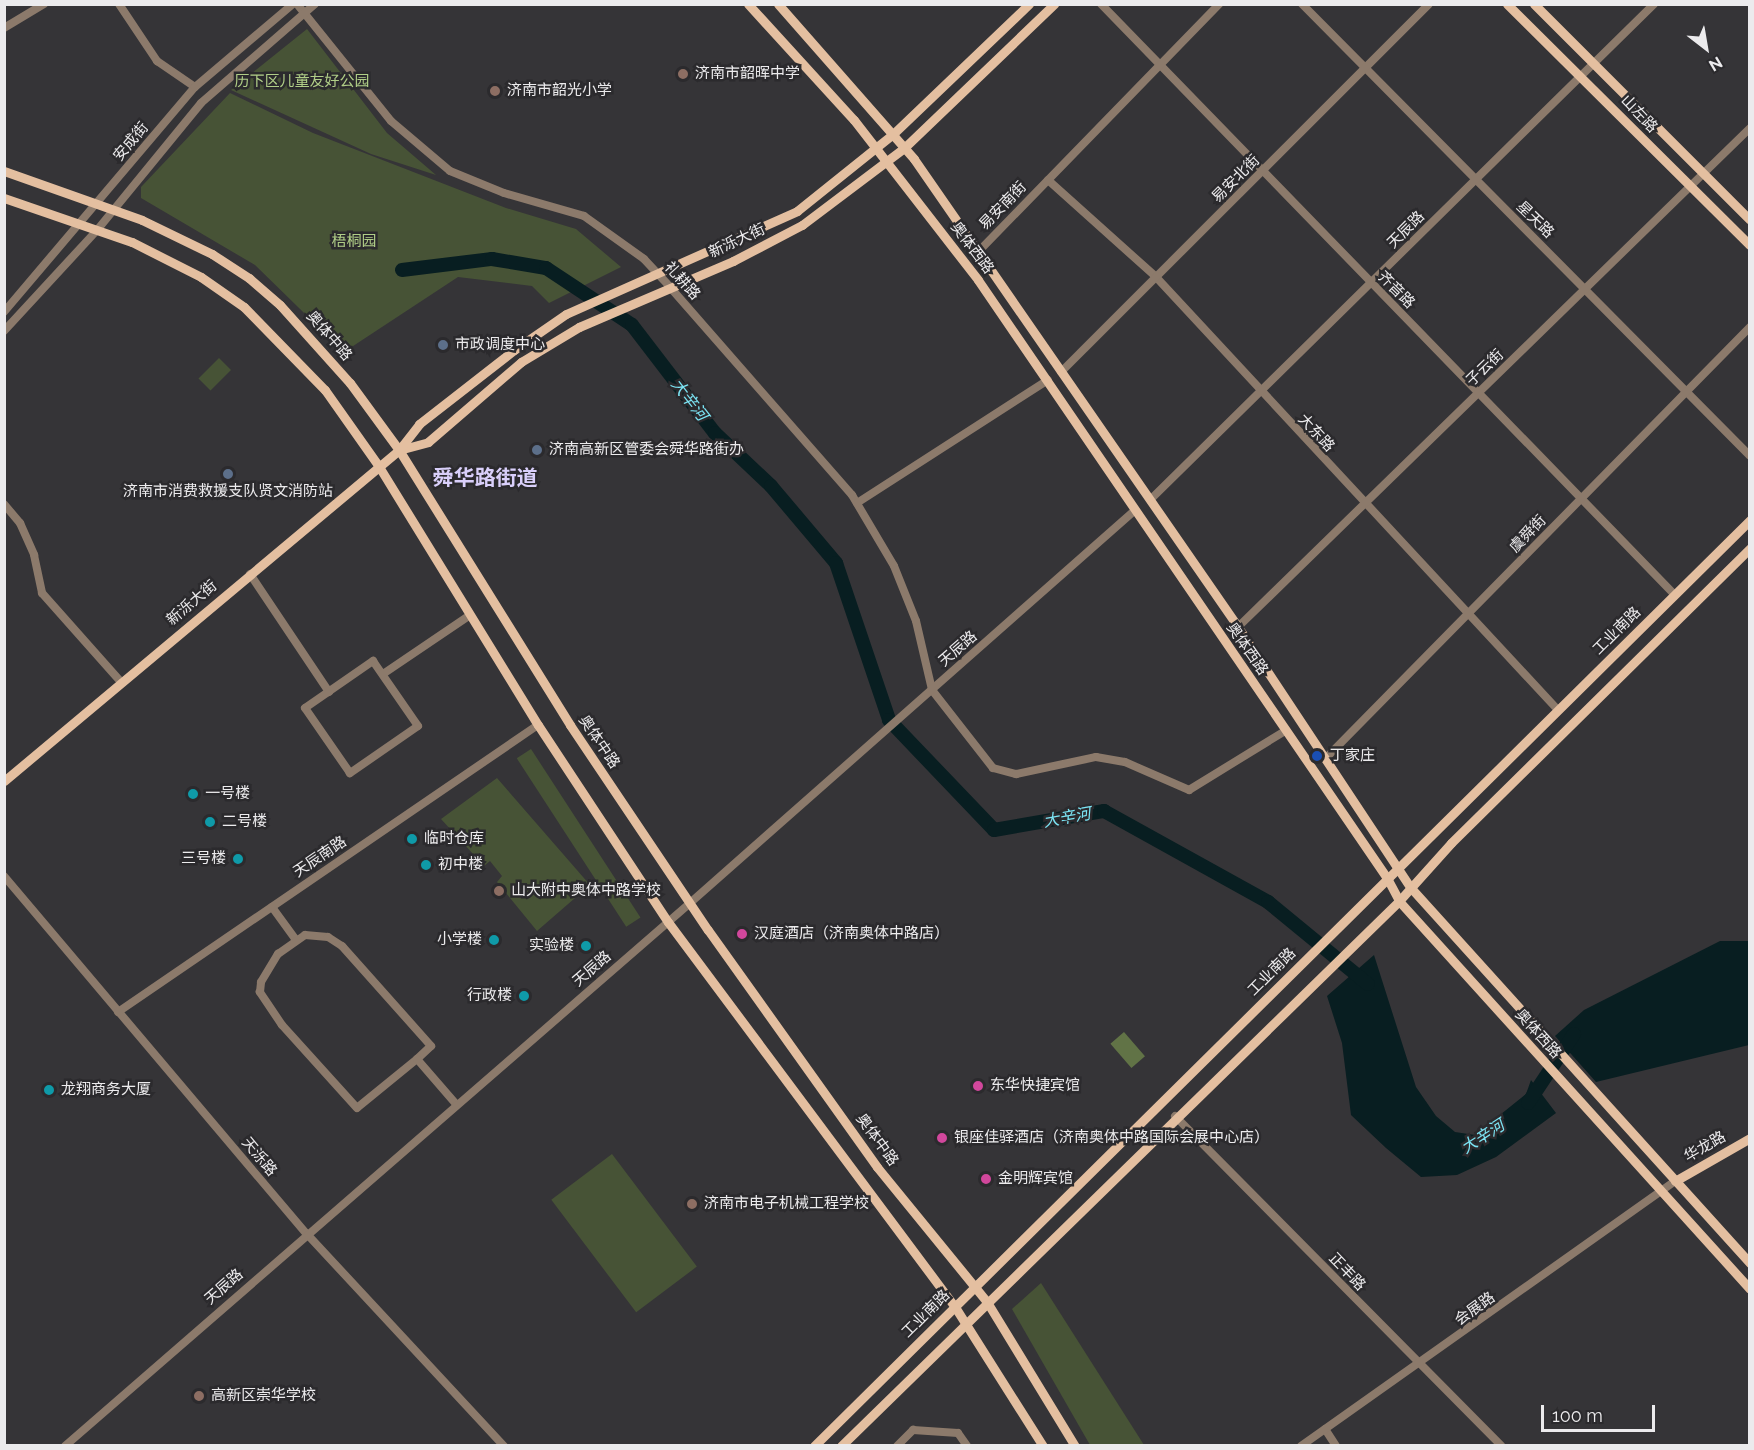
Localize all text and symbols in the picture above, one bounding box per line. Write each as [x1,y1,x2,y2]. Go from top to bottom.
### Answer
north arrow [1676,18,1736,78]
text: N [1705,53,1726,75]
place label: 济南市韶晖中学 [695,65,800,83]
marker: 济南市韶晖中学 [676,67,690,81]
park label: 历下区儿童友好公园 [235,73,369,91]
place label: 济南市韶光小学 [507,82,612,100]
marker: 济南市韶光小学 [488,84,502,98]
street label: 山左路 [1617,92,1661,136]
street label: 安成街 [110,119,152,165]
street label: 易安北街 [1208,151,1264,207]
street label: 易安南街 [976,178,1030,234]
street label: 星天路 [1513,198,1557,242]
street label: 天辰路 [1384,208,1428,252]
street label: 奥体西路 [947,219,997,277]
street label: 新泺大街 [706,220,768,262]
park label: 梧桐园 [332,233,376,251]
street label: 礼耕路 [660,258,704,304]
street label: 齐音路 [1374,268,1418,312]
street label: 奥体中路 [303,307,355,365]
place label: 市政调度中心 [455,336,545,354]
marker: 市政调度中心 [436,338,450,352]
street label: 子云街 [1463,346,1507,390]
water label: 大辛河 [667,375,711,425]
street label: 大东路 [1294,410,1338,456]
place label: 济南高新区管委会舜华路街办 [549,441,744,459]
marker: 济南高新区管委会舜华路街办 [530,443,544,457]
district label: 舜华路街道 [433,465,537,491]
marker: 济南市消费救援支队贤文消防站 [221,467,235,481]
place label: 济南市消费救援支队贤文消防站 [123,483,333,501]
street label: 虞舜街 [1506,512,1550,556]
street label: 新泺大街 [163,577,221,629]
street label: 工业南路 [1589,603,1645,659]
street label: 奥体西路 [1222,619,1272,679]
street label: 天辰路 [935,627,981,671]
street label: 奥体中路 [575,712,623,772]
marker: 丁家庄 [1308,747,1326,765]
place label: 丁家庄 [1330,747,1375,765]
place label: 一号楼 [205,785,250,803]
marker: 一号楼 [186,787,200,801]
water label: 大辛河 [1042,804,1092,832]
place label: 二号楼 [222,813,267,831]
marker: 二号楼 [203,815,217,829]
place label: 临时仓库 [424,830,484,848]
marker: 临时仓库 [405,832,419,846]
street label: 天辰南路 [290,833,350,881]
place label: 三号楼 [181,850,226,868]
marker: 三号楼 [231,852,245,866]
place label: 初中楼 [438,856,483,874]
marker: 初中楼 [419,858,433,872]
place label: 山大附中奥体中路学校 [511,882,661,900]
marker: 山大附中奥体中路学校 [492,884,506,898]
place label: 汉庭酒店（济南奥体中路店） [754,925,949,943]
marker: 汉庭酒店（济南奥体中路店） [735,927,749,941]
place label: 小学楼 [437,931,482,949]
marker: 小学楼 [487,933,501,947]
place label: 实验楼 [529,937,574,955]
marker: 实验楼 [579,939,593,953]
street label: 工业南路 [1244,944,1300,1000]
street label: 天辰路 [569,947,615,991]
place label: 行政楼 [467,987,512,1005]
marker: 行政楼 [517,989,531,1003]
street label: 奥体西路 [1511,1006,1565,1062]
place label: 东华快捷宾馆 [990,1077,1080,1095]
marker: 东华快捷宾馆 [971,1079,985,1093]
place label: 龙翔商务大厦 [61,1081,151,1099]
marker: 龙翔商务大厦 [42,1083,56,1097]
street label: 奥体中路 [852,1110,902,1170]
water label: 大辛河 [1458,1116,1508,1158]
street label: 华龙路 [1681,1128,1729,1166]
place label: 银座佳驿酒店（济南奥体中路国际会展中心店） [954,1129,1269,1147]
marker: 银座佳驿酒店（济南奥体中路国际会展中心店） [935,1131,949,1145]
street label: 天泺路 [238,1134,280,1180]
place label: 金明辉宾馆 [998,1170,1073,1188]
marker: 金明辉宾馆 [979,1172,993,1186]
place label: 济南市电子机械工程学校 [704,1195,869,1213]
marker: 济南市电子机械工程学校 [685,1197,699,1211]
street label: 正丰路 [1325,1250,1369,1294]
street label: 天辰路 [201,1265,247,1309]
street label: 工业南路 [898,1286,954,1342]
street label: 会展路 [1452,1288,1498,1330]
place label: 高新区崇华学校 [211,1387,316,1405]
marker: 高新区崇华学校 [192,1389,206,1403]
scale bar [1544,1393,1658,1431]
text: 100 m [1552,1405,1603,1426]

